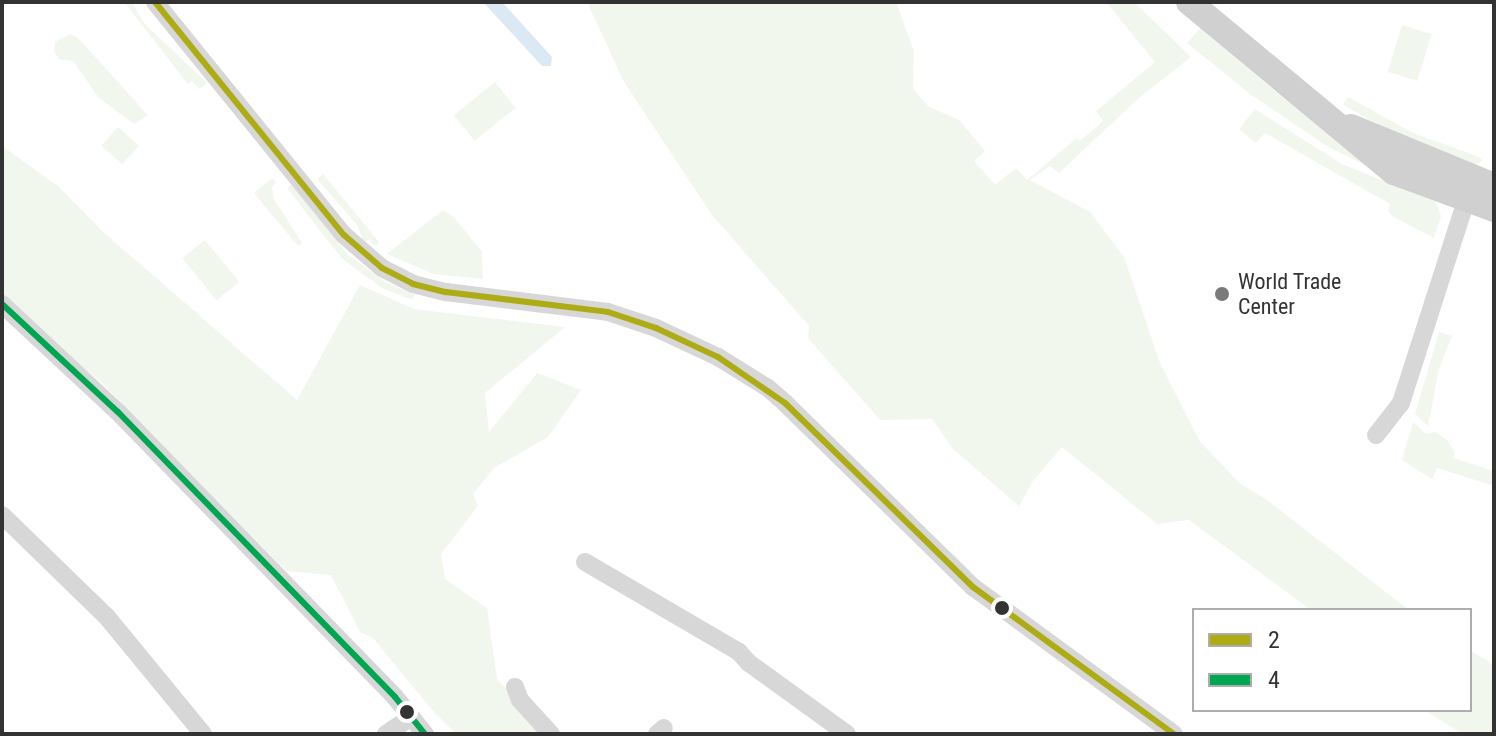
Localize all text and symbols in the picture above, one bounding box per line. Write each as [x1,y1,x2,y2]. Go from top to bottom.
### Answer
place label: World Trade Center [1238,268,1342,320]
marker: World Trade Center [1213,285,1231,303]
unlabelled marker [994,600,1010,616]
legend [1192,608,1472,712]
text: 2 [1268,626,1280,654]
text: 4 [1268,666,1280,694]
unlabelled marker [399,704,415,720]

